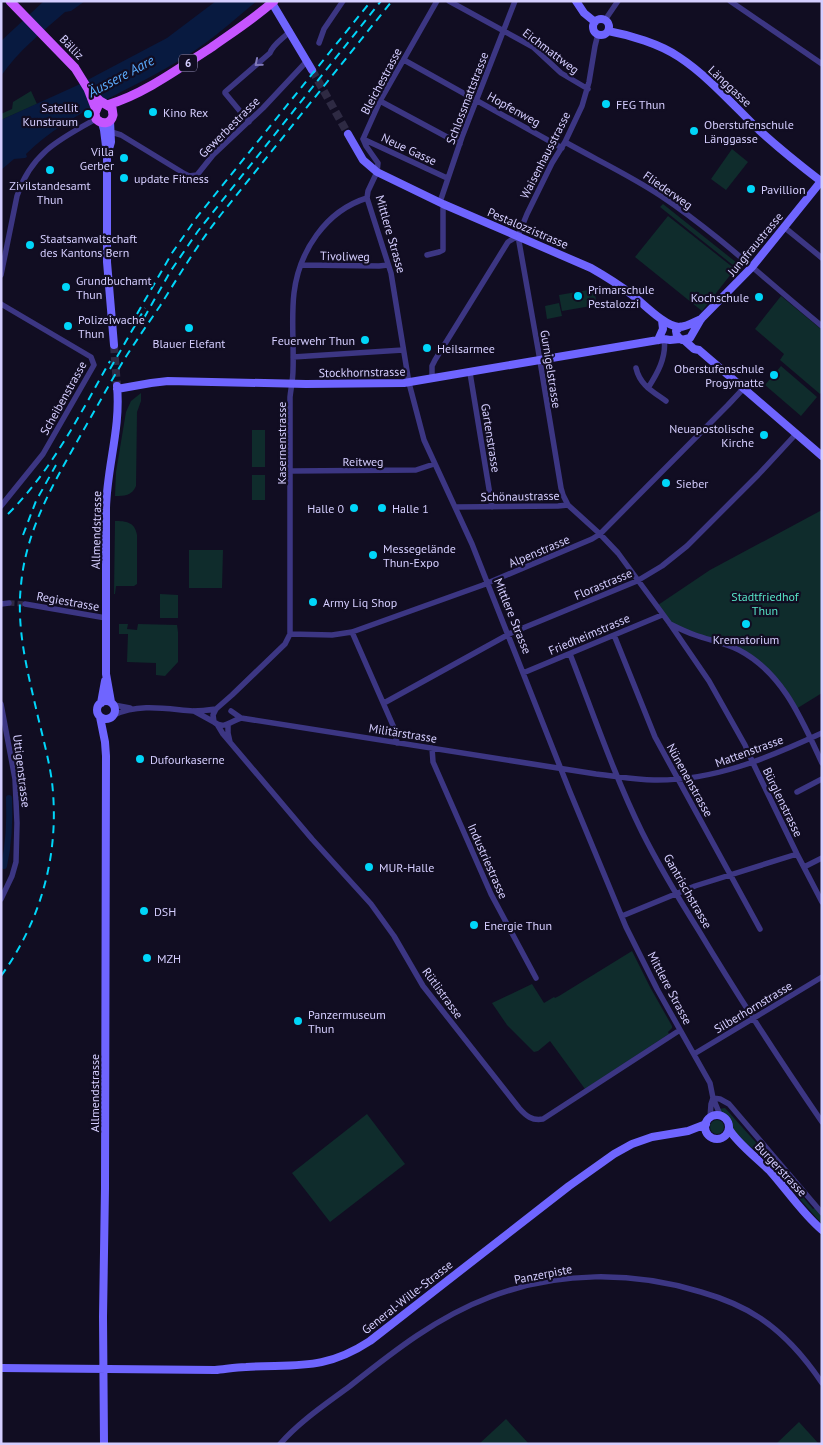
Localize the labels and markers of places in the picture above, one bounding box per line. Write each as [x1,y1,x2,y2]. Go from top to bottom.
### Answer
place label: FEG Thun [616,97,665,112]
marker: FEG Thun [600,98,612,110]
place label: Satellit Kunstraum [23,100,78,129]
place label: Kino Rex [163,105,208,120]
marker: Kino Rex [147,106,159,118]
marker: Satellit Kunstraum [82,108,94,120]
place label: Oberstufenschule Länggasse [704,117,794,146]
marker: Oberstufenschule Länggasse [688,125,700,137]
place label: Villa Gerber [80,144,114,173]
marker: Villa Gerber [118,152,130,164]
marker: Zivilstandesamt Thun [44,164,56,176]
place label: update Fitness [134,171,209,186]
marker: update Fitness [118,172,130,184]
place label: Zivilstandesamt Thun [9,178,91,207]
place label: Pavillion [761,182,805,197]
marker: Pavillion [745,183,757,195]
place label: Staatsanwaltschaft des Kantons Bern [40,231,137,260]
marker: Staatsanwaltschaft des Kantons Bern [24,239,36,251]
place label: Grundbuchamt Thun [76,273,152,302]
marker: Grundbuchamt Thun [60,281,72,293]
place label: Primarschule Pestalozzi [588,282,654,311]
marker: Primarschule Pestalozzi [572,290,584,302]
place label: Kochschule [691,290,749,305]
marker: Kochschule [753,291,765,303]
place label: Polizeiwache Thun [78,312,145,341]
marker: Polizeiwache Thun [62,320,74,332]
marker: Blauer Elefant [183,322,195,334]
place label: Feuerwehr Thun [272,333,355,348]
marker: Feuerwehr Thun [359,334,371,346]
place label: Blauer Elefant [153,336,225,351]
place label: Heilsarmee [437,341,495,356]
marker: Heilsarmee [421,342,433,354]
place label: Oberstufenschule Progymatte [674,361,764,390]
marker: Oberstufenschule Progymatte [768,369,780,381]
place label: Neuapostolische Kirche [669,421,754,450]
marker: Neuapostolische Kirche [758,429,770,441]
place label: Sieber [676,476,708,491]
marker: Sieber [660,477,672,489]
place label: Halle 0 [307,501,344,516]
place label: Halle 1 [392,501,429,516]
marker: Halle 0 [348,502,360,514]
marker: Halle 1 [376,502,388,514]
place label: Messegelände Thun-Expo [383,541,456,570]
marker: Messegelände Thun-Expo [367,549,379,561]
place label: Army Liq Shop [323,595,397,610]
marker: Army Liq Shop [307,596,319,608]
marker: Krematorium [740,618,752,630]
place label: Krematorium [713,632,779,647]
place label: Dufourkaserne [150,752,225,767]
marker: Dufourkaserne [134,753,146,765]
place label: MUR-Halle [379,860,434,875]
marker: MUR-Halle [363,861,375,873]
place label: DSH [154,904,176,919]
marker: DSH [138,905,150,917]
place label: Energie Thun [484,918,552,933]
marker: Energie Thun [468,919,480,931]
place label: MZH [157,951,181,966]
marker: MZH [141,952,153,964]
place label: Panzermuseum Thun [308,1007,386,1036]
marker: Panzermuseum Thun [292,1015,304,1027]

